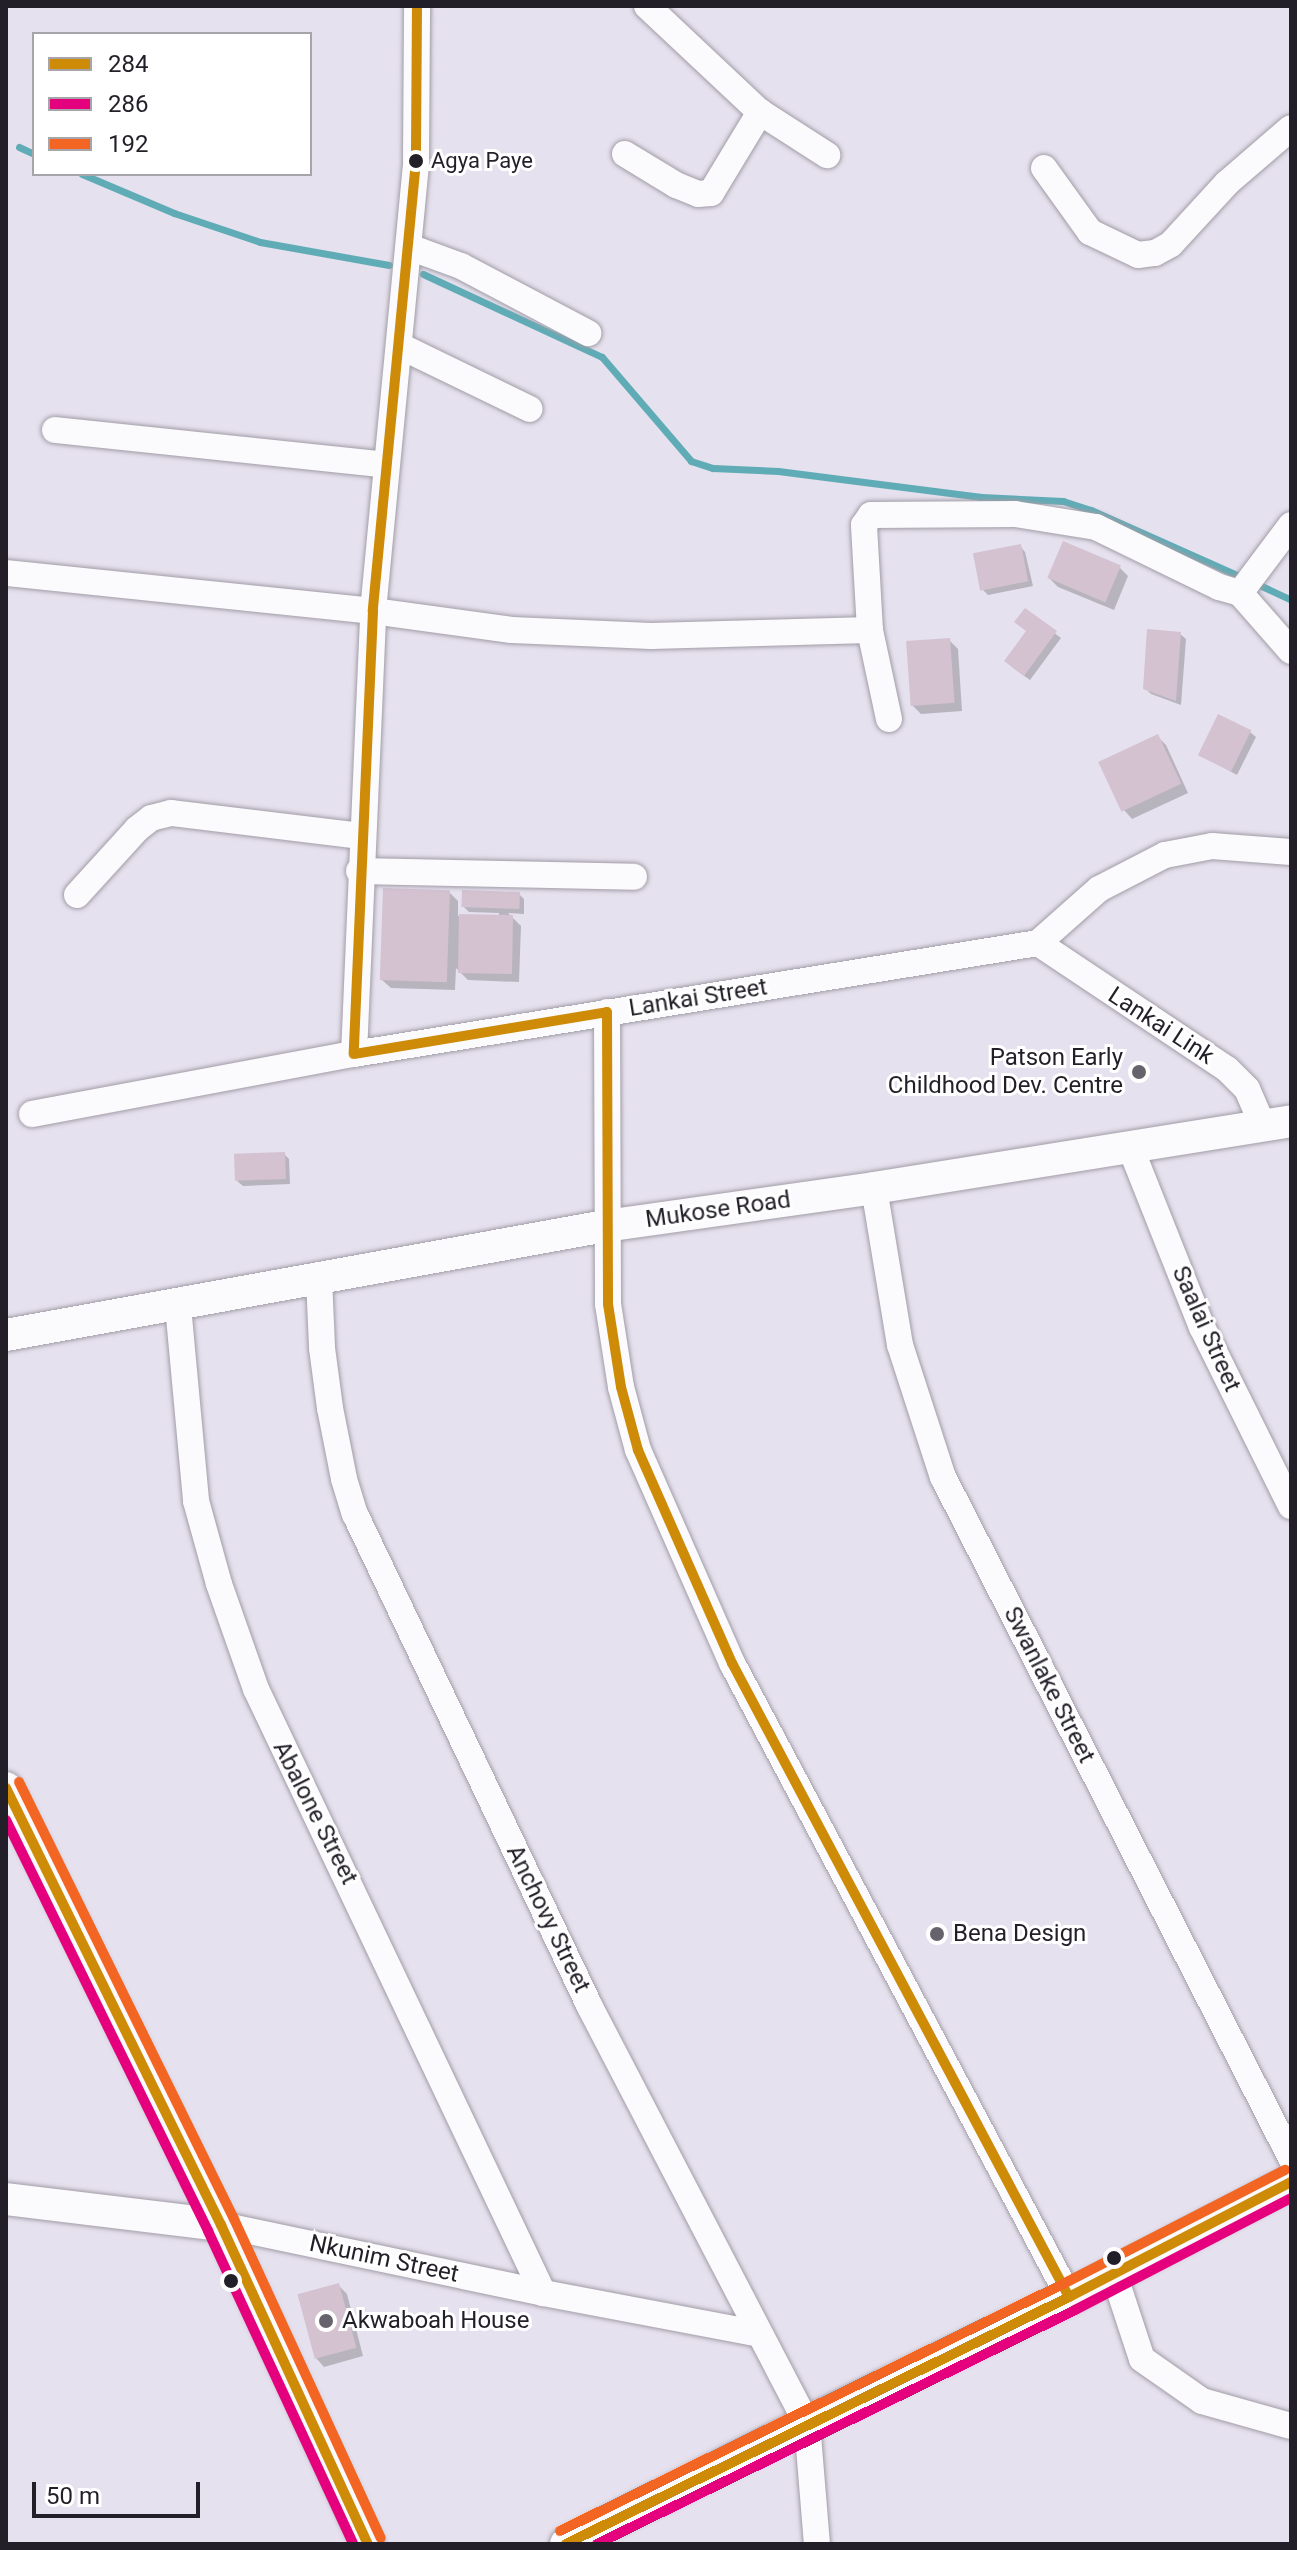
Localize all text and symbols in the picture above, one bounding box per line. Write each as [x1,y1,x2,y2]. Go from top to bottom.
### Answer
legend [32,32,312,176]
text: 284 [108,50,148,78]
text: 286 [108,90,148,118]
text: 192 [108,130,148,158]
place label: Agya Paye [431,148,533,174]
marker: Agya Paye [408,153,424,169]
street label: Lankai Street [627,973,769,1023]
street label: Lankai Link [1103,981,1219,1071]
place label: Patson Early Childhood Dev. Centre [888,1044,1123,1100]
marker: Patson Early Childhood Dev. Centre [1130,1063,1148,1081]
street label: Mukose Road [644,1186,792,1234]
street label: Saalai Street [1166,1262,1246,1396]
street label: Swanlake Street [997,1602,1101,1768]
street label: Abalone Street [267,1737,363,1889]
street label: Anchovy Street [500,1841,596,1997]
place label: Bena Design [953,1920,1086,1948]
marker: Bena Design [928,1925,946,1943]
street label: Nkunim Street [307,2229,461,2289]
unlabelled marker [1106,2250,1122,2266]
unlabelled marker [223,2273,239,2289]
place label: Akwaboah House [342,2307,529,2335]
marker: Akwaboah House [317,2312,335,2330]
scale bar [36,2466,204,2516]
text: 50 m [46,2482,100,2510]

